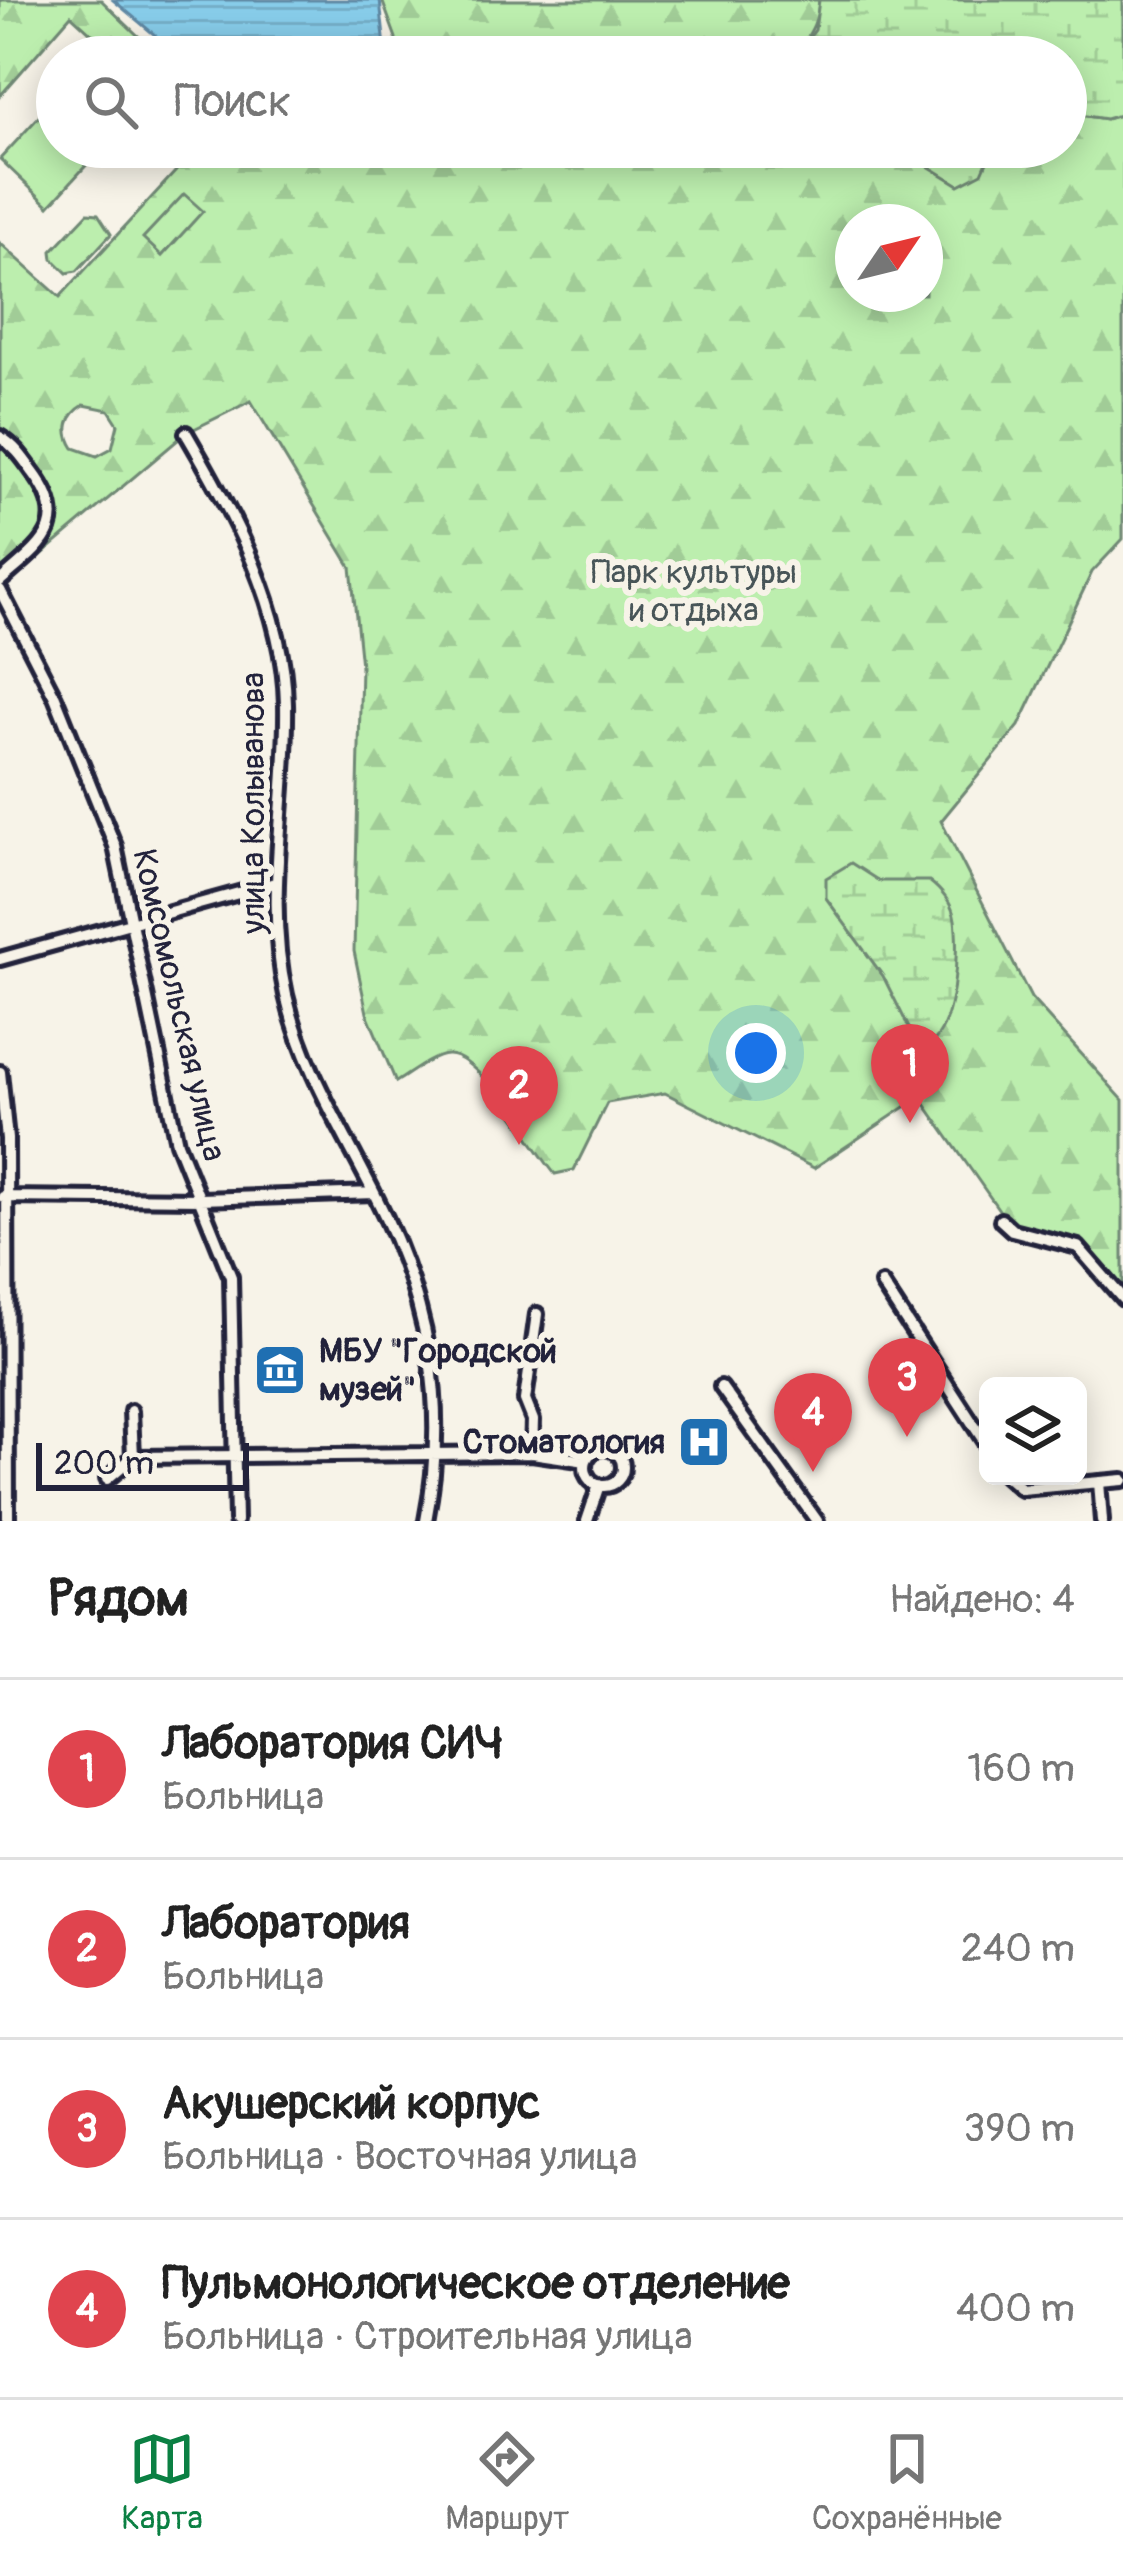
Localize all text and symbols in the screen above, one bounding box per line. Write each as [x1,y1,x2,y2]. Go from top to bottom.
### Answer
search box [36,36,1087,168]
icon: search [78,69,144,135]
text: Поиск [174,74,291,130]
north arrow [835,204,943,312]
park label: Парк культуры и отдыха [591,552,797,631]
street label: улица Колыванова [233,672,274,935]
street label: Комсомольская улица [123,845,235,1165]
your location [726,1023,786,1083]
pin: 1 [871,1024,949,1123]
pin: 2 [480,1046,558,1145]
place label: МБУ "Городской музей" [319,1331,557,1410]
pin: 3 [868,1338,946,1437]
museum icon: МБУ "Городской музей" [252,1342,308,1398]
pin: 4 [774,1373,852,1472]
map controls [979,1377,1087,1485]
button: layers [979,1377,1087,1485]
hospital icon: Стоматология [676,1414,732,1470]
place label: Стоматология [463,1422,665,1463]
scale bar [36,1437,249,1490]
text: 200 m [54,1443,154,1484]
text: Рядом [48,1567,189,1631]
text: Найдено: 4 [889,1575,1075,1624]
text: Лаборатория СИЧ [162,1716,501,1772]
text: 1 [79,1744,95,1793]
text: 160 m [967,1744,1075,1793]
text: Больница [162,1772,324,1821]
text: Лаборатория [162,1896,410,1952]
text: 2 [76,1924,98,1973]
text: 240 m [961,1924,1075,1973]
text: Больница [162,1952,324,2001]
text: Акушерский корпус [162,2076,540,2132]
text: 3 [76,2104,98,2153]
text: 390 m [963,2104,1075,2153]
text: Больница · Восточная улица [162,2132,637,2181]
text: Пульмонологическое отделение [162,2256,790,2312]
text: 4 [76,2284,98,2333]
text: 400 m [956,2284,1075,2333]
text: Больница · Строительная улица [162,2312,693,2361]
tab: Карта [121,2426,203,2539]
tab: Маршрут [445,2426,569,2539]
tab: Сохранённые [812,2426,1002,2539]

